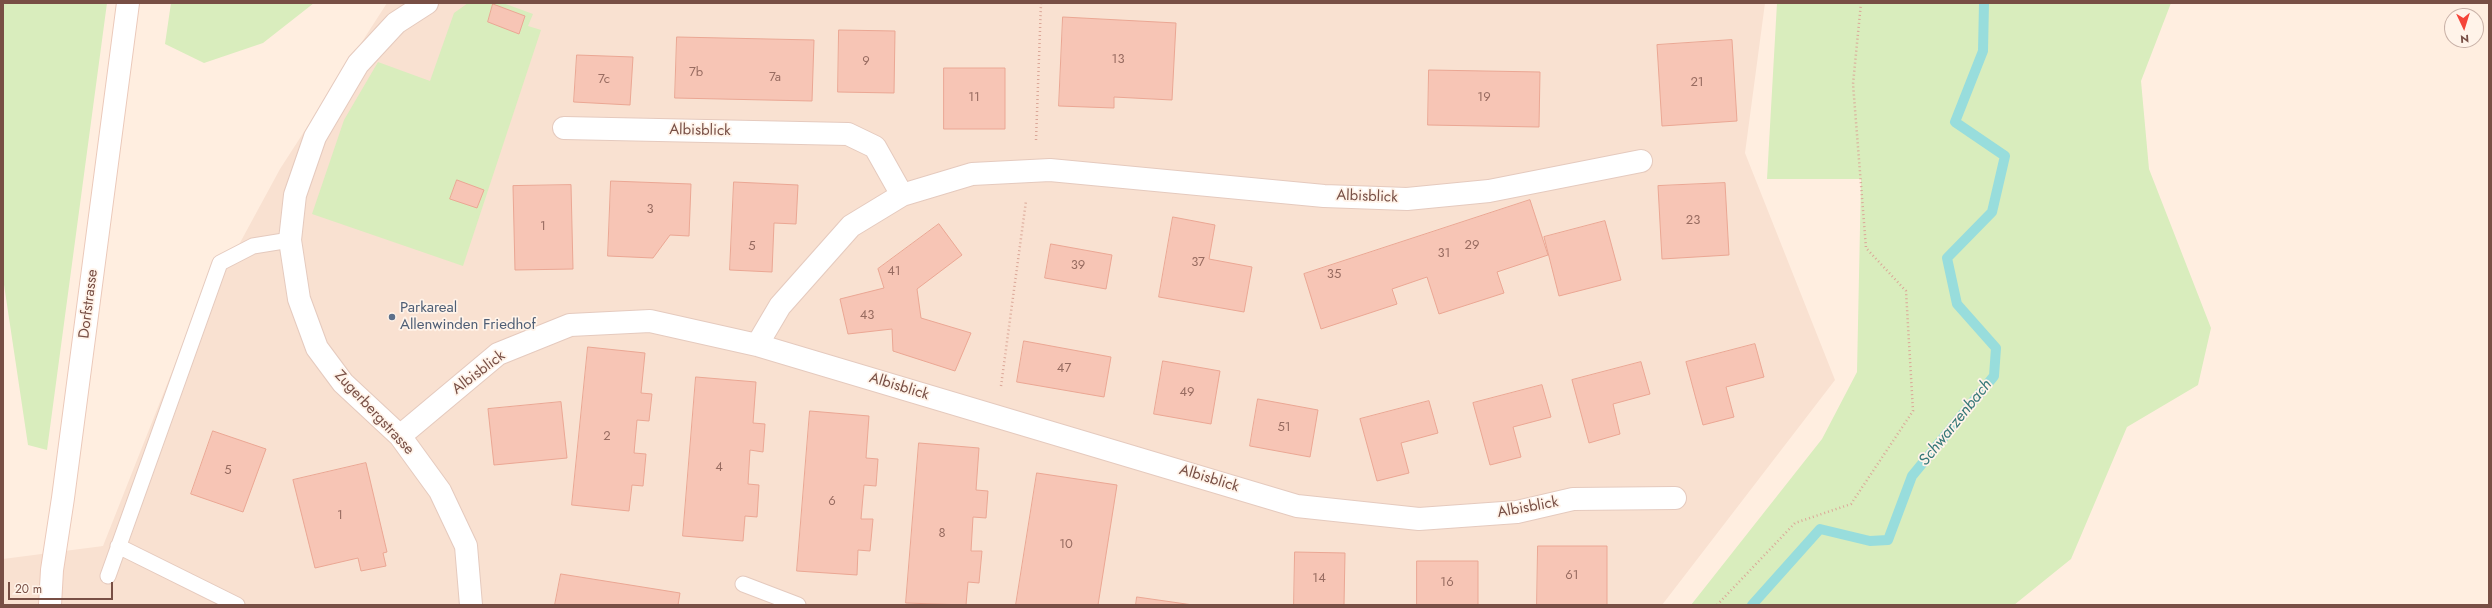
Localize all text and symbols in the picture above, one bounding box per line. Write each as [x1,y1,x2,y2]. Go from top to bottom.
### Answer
north arrow [2444,8,2484,48]
text: N [2460,31,2470,47]
house number: 13 [1112,52,1124,68]
house number: 9 [862,54,870,70]
house number: 7b [689,65,703,81]
house number: 7a [769,70,781,86]
house number: 7c [598,72,610,88]
house number: 21 [1690,75,1704,91]
house number: 11 [968,90,980,106]
house number: 19 [1477,90,1491,106]
street label: Albisblick [669,121,731,141]
street label: Albisblick [1336,187,1398,207]
house number: 3 [646,202,654,218]
house number: 23 [1686,213,1700,229]
house number: 1 [540,219,546,235]
house number: 29 [1465,238,1479,254]
house number: 5 [748,239,756,255]
house number: 31 [1438,246,1450,262]
house number: 37 [1191,255,1205,271]
house number: 39 [1071,258,1085,274]
house number: 41 [887,264,901,280]
house number: 35 [1327,267,1341,283]
street label: Dorfstrasse [76,268,102,340]
place label: Parkareal Allenwinden Friedhof [400,299,536,334]
house number: 43 [860,308,874,324]
marker: Parkareal Allenwinden Friedhof [387,312,397,322]
street label: Albisblick [449,347,509,399]
house number: 47 [1057,361,1071,377]
street label: Zugerbergstrasse [330,367,418,459]
street label: Albisblick [867,369,931,405]
water label: Schwarzenbach [1915,376,1997,470]
house number: 49 [1179,385,1195,401]
house number: 51 [1277,420,1291,436]
house number: 2 [603,429,611,445]
house number: 4 [715,460,723,476]
street label: Albisblick [1177,461,1241,497]
house number: 5 [224,463,232,479]
house number: 6 [828,494,836,510]
street label: Albisblick [1496,494,1560,522]
house number: 1 [337,508,343,524]
house number: 8 [938,526,946,542]
house number: 10 [1059,537,1073,553]
house number: 61 [1565,568,1579,584]
house number: 14 [1312,571,1326,587]
scale bar [10,574,115,600]
house number: 16 [1440,575,1454,591]
text: 20 m [15,580,42,598]

